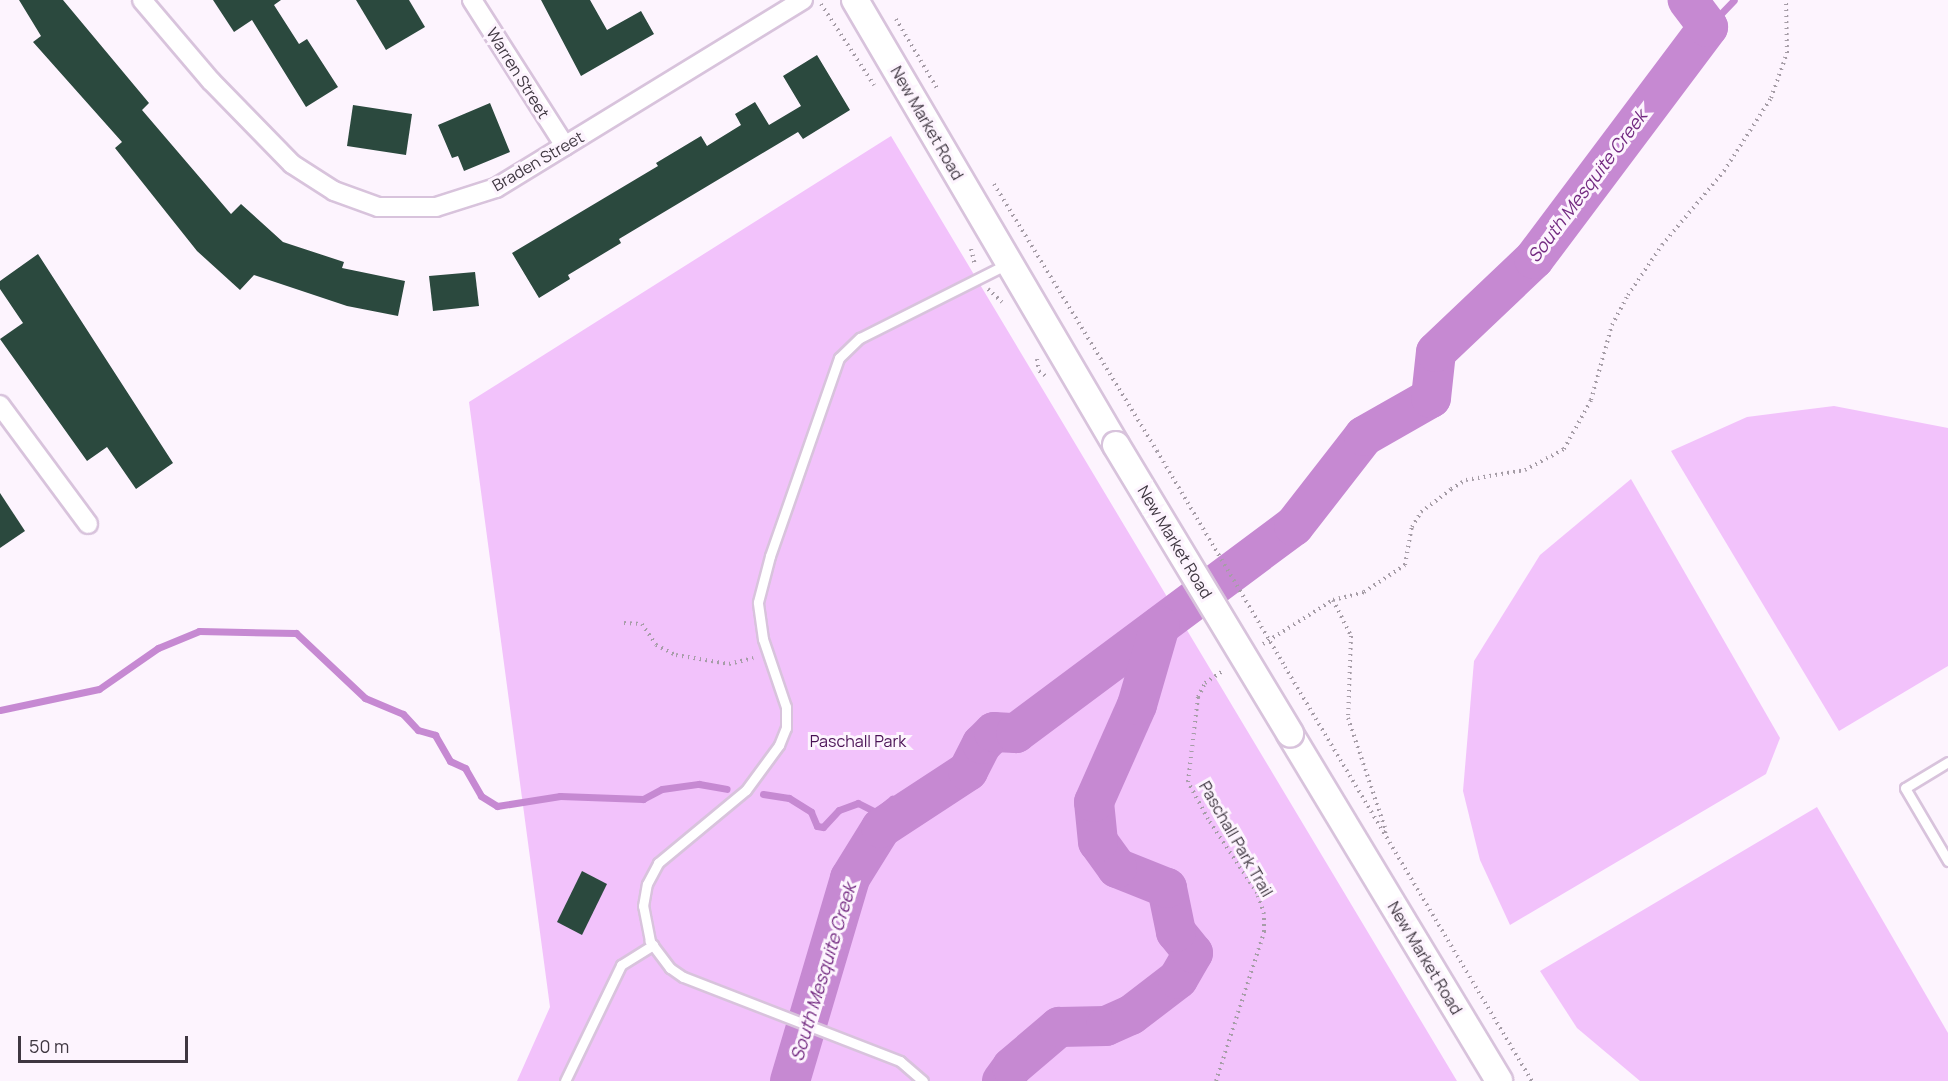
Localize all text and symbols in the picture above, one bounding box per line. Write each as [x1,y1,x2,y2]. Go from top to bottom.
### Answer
street label: Warren Street [482,24,554,122]
street label: New Market Road [887,63,967,183]
water label: South Mesquite Creek [1523,106,1651,266]
street label: Braden Street [489,127,587,195]
street label: New Market Road [1134,482,1216,602]
park label: Paschall Park [810,731,906,751]
street label: Paschall Park Trail [1195,778,1277,900]
water label: South Mesquite Creek [786,881,860,1063]
street label: New Market Road [1384,898,1466,1018]
scale bar [21,1024,190,1062]
text: 50 m [29,1034,69,1058]

